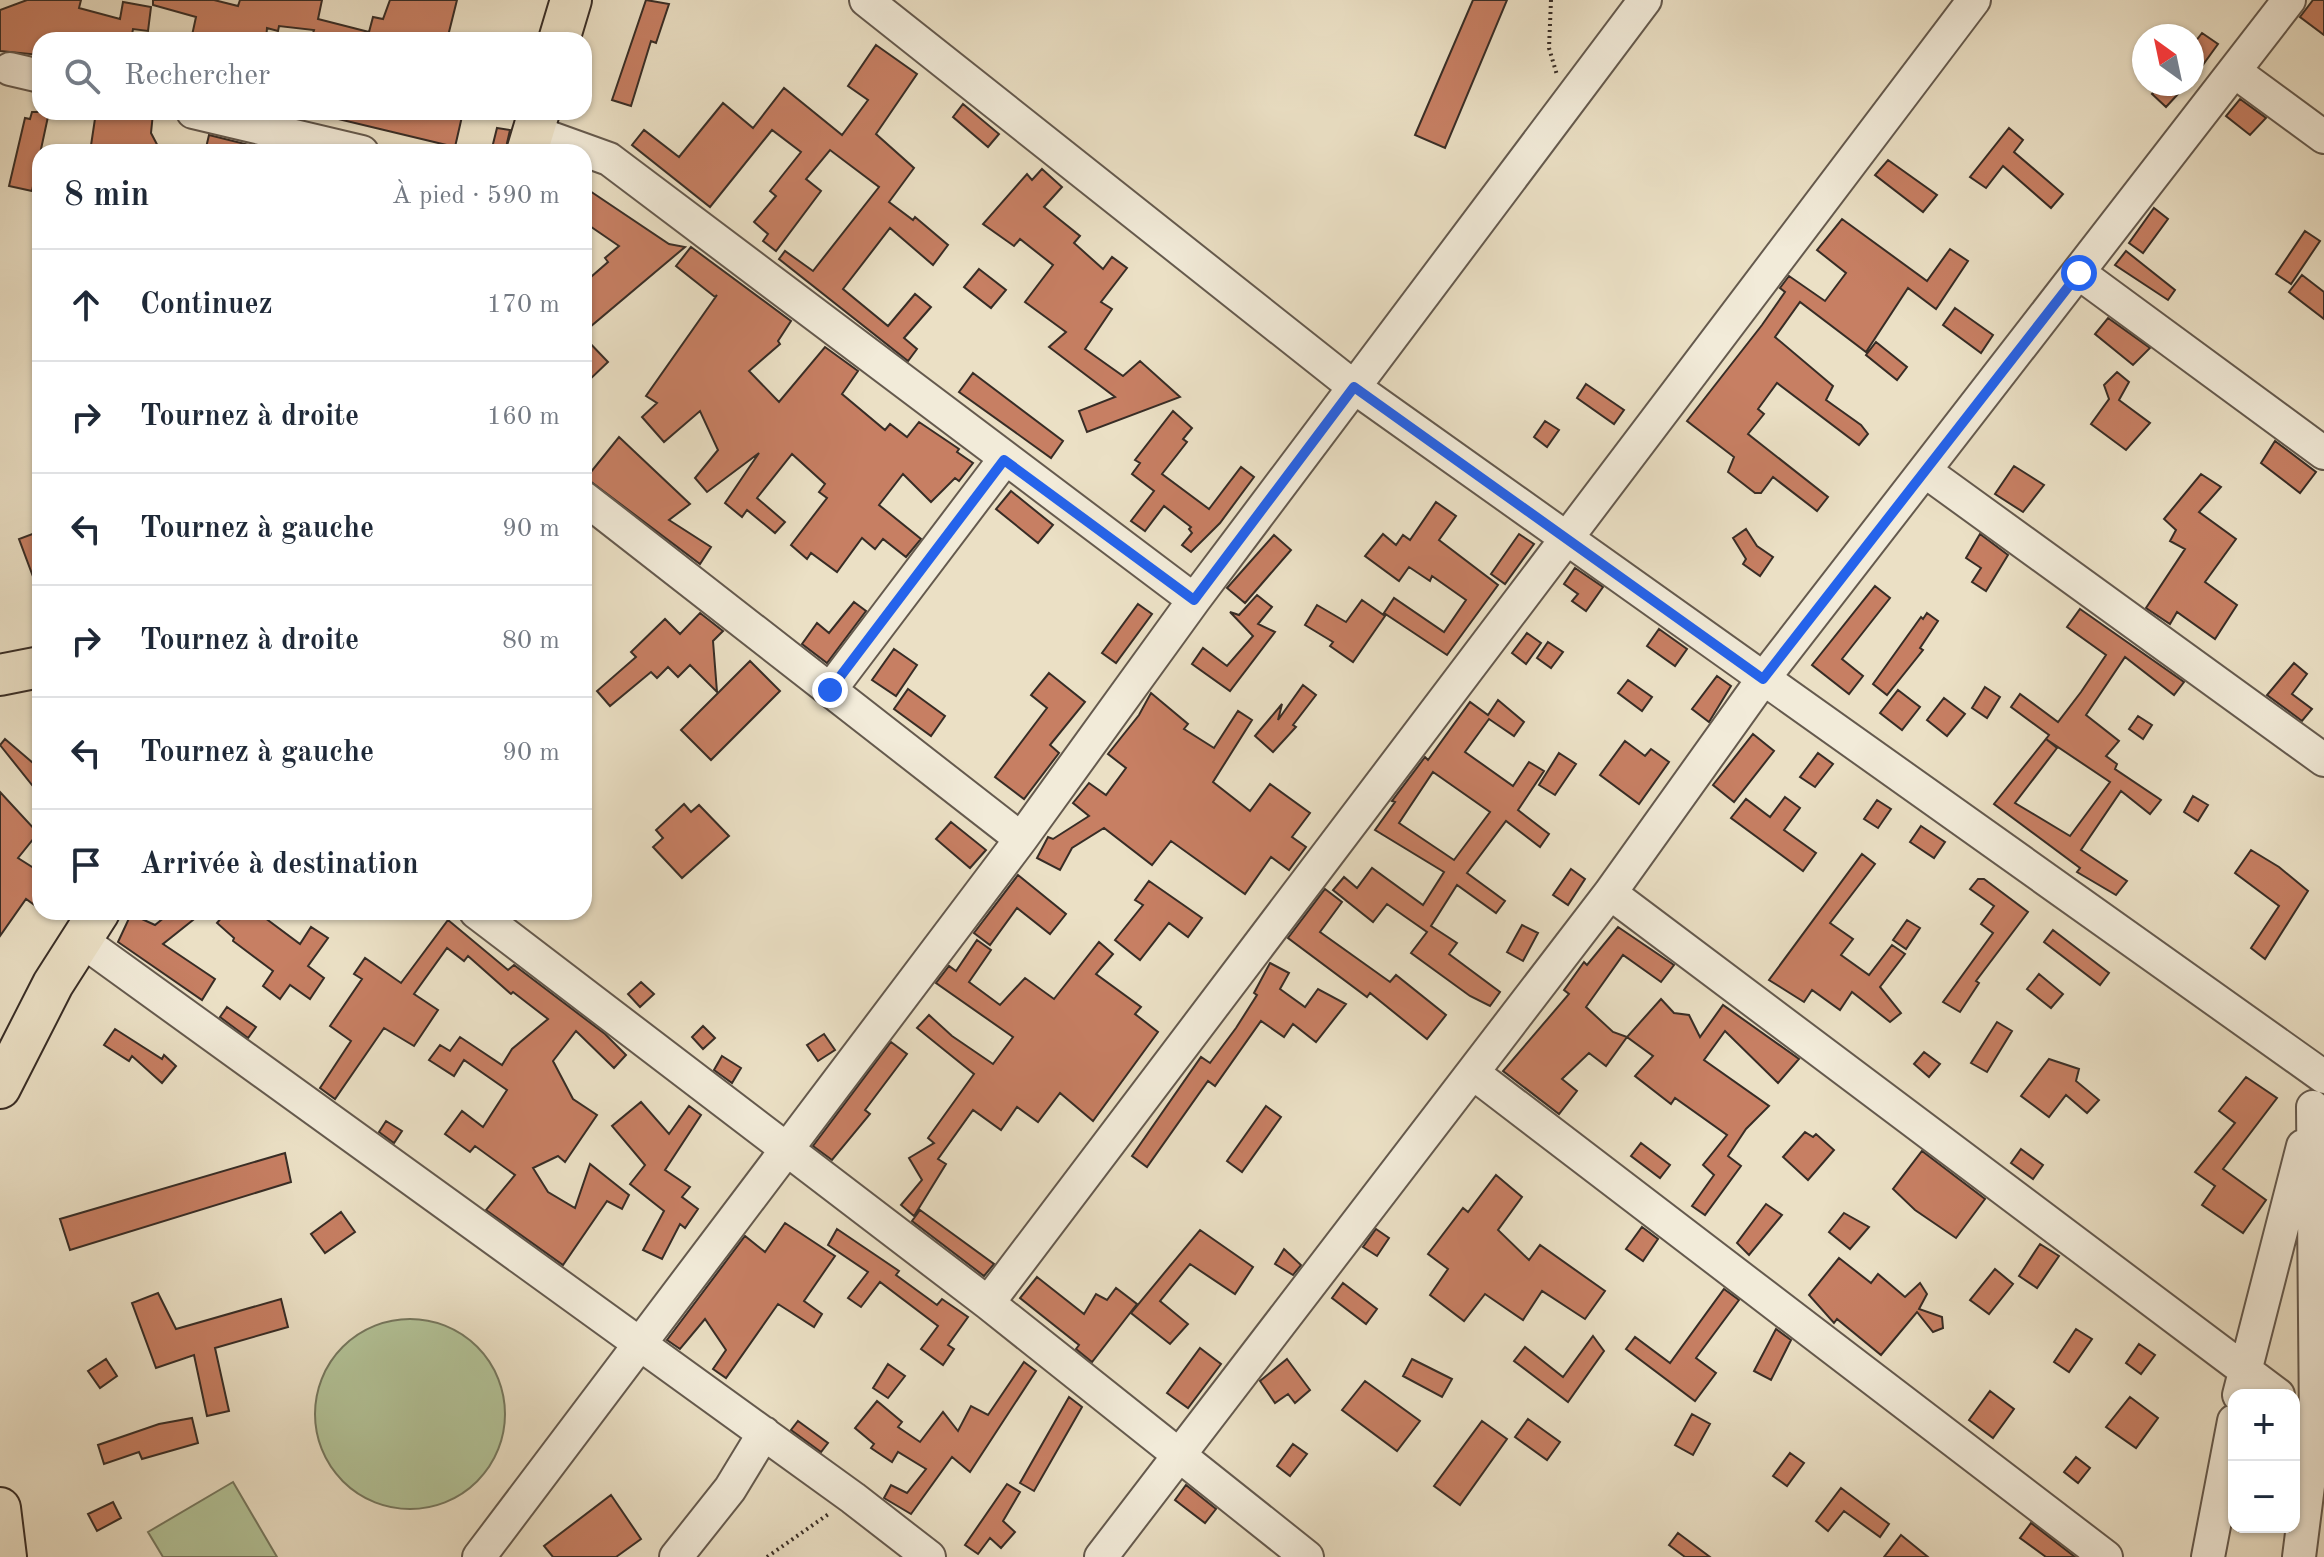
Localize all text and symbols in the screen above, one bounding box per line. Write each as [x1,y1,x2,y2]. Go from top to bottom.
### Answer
north arrow [2132,24,2204,96]
search box [32,32,592,120]
icon: search [60,54,104,98]
text: Rechercher [124,61,270,91]
text: 8 min [64,179,149,213]
text: À pied · 590 m [392,183,560,209]
route start [2061,255,2097,291]
icon: ahead [64,283,108,327]
text: Continuez [140,290,273,320]
text: 170 m [487,292,560,318]
icon: right [64,395,108,439]
text: Tournez à droite [140,402,359,432]
text: 160 m [487,404,560,430]
icon: left [64,507,108,551]
text: Tournez à gauche [140,514,374,544]
text: 90 m [502,516,560,542]
icon: right [64,619,108,663]
text: Tournez à droite [140,626,359,656]
text: 80 m [502,628,560,654]
route end [812,672,848,708]
icon: left [64,731,108,775]
text: Tournez à gauche [140,738,374,768]
text: 90 m [502,740,560,766]
icon: arrive [64,843,108,887]
text: Arrivée à destination [140,850,419,880]
map controls [2228,1389,2300,1533]
button: + [2228,1389,2300,1461]
button: − [2228,1461,2300,1533]

